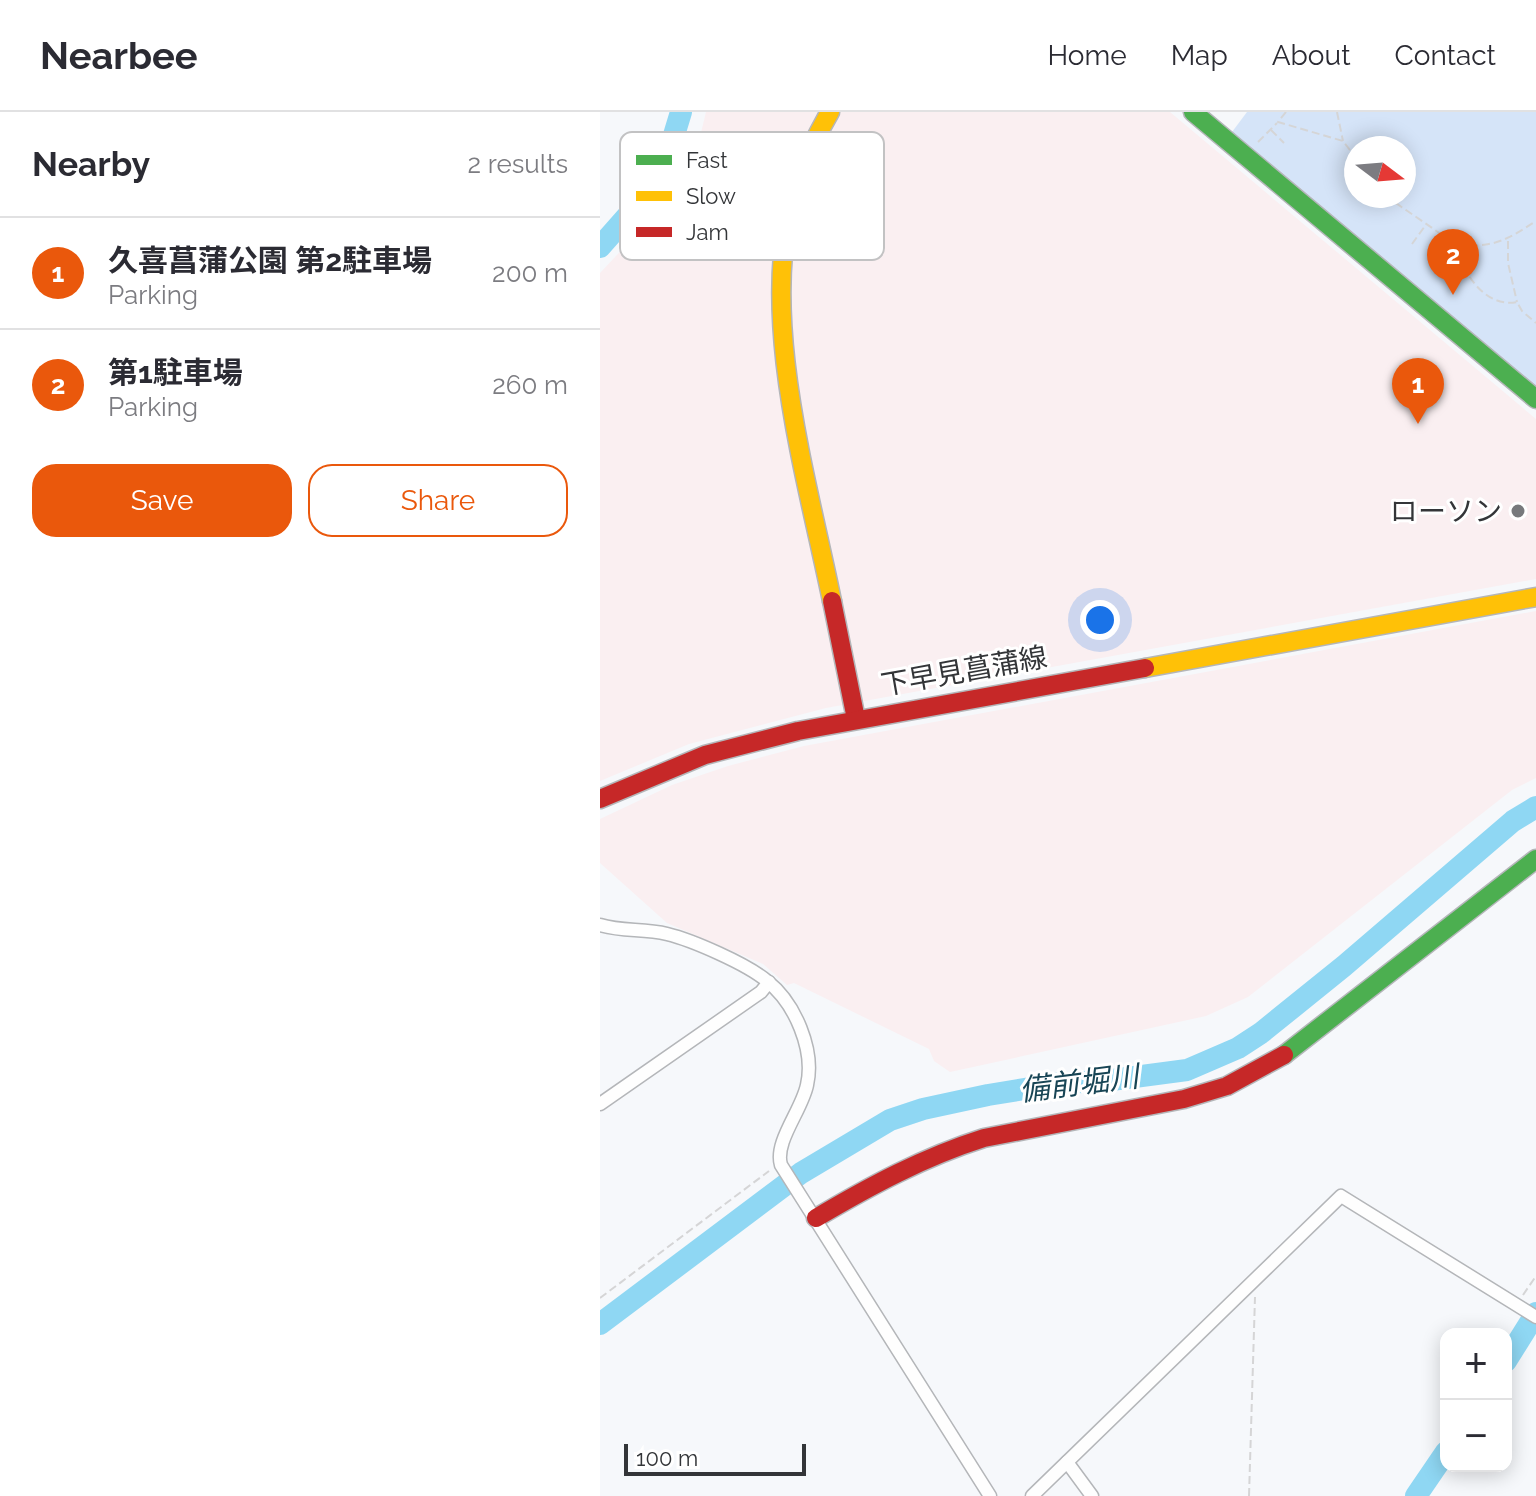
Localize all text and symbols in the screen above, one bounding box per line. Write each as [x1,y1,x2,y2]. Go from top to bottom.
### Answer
text: Nearbee [40,33,198,78]
text: Home [1047,39,1127,72]
text: Map [1171,39,1228,72]
text: About [1272,39,1351,72]
text: Contact [1395,39,1496,72]
legend [620,132,884,260]
north arrow [1344,136,1416,208]
text: Nearby [32,144,150,184]
text: Fast [686,147,728,173]
text: 2 results [468,149,568,179]
text: Slow [686,183,736,209]
text: Jam [686,219,729,245]
pin: 2 [1427,229,1479,295]
text: 久喜菖蒲公園 第2駐車場 [108,243,432,278]
text: 1 [52,258,64,288]
text: 200 m [492,258,568,288]
text: Parking [108,280,198,310]
text: 第1駐車場 [108,355,243,390]
pin: 1 [1392,358,1444,424]
text: 2 [51,370,65,400]
text: 260 m [492,370,568,400]
text: Parking [108,392,198,422]
button: Save [32,464,292,537]
button: Share [308,464,568,537]
place label: ローソン [1390,495,1502,528]
marker: ローソン [1509,502,1527,520]
your location [1080,600,1120,640]
street label: 下早見菖蒲線 [878,640,1050,702]
water label: 備前堀川 [1017,1058,1144,1108]
map controls [1440,1328,1512,1472]
button: + [1440,1328,1512,1400]
button: − [1440,1400,1512,1472]
scale bar [624,1440,806,1476]
text: 100 m [636,1445,698,1471]

